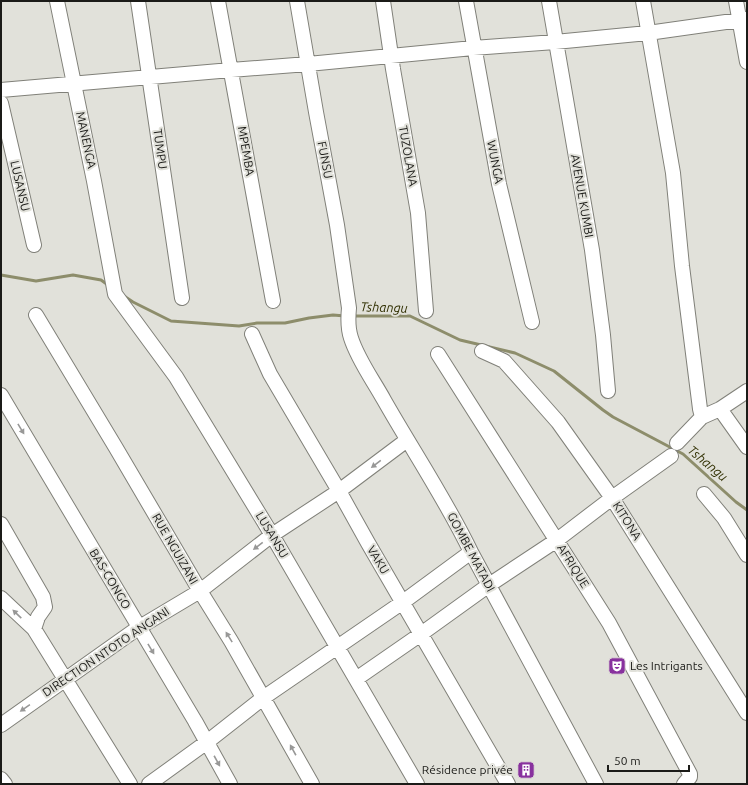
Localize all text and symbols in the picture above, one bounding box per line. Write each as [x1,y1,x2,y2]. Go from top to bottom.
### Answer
street label: MANENGA [74,110,99,170]
street label: MPEMBA [236,125,257,177]
street label: TUZOLANA [397,125,420,187]
street label: TUMPU [151,128,170,170]
street label: WUNGA [485,139,506,185]
street label: FUNSU [316,140,335,180]
street label: AVENUE KUMBI [569,153,596,239]
street label: LUSANSU [8,159,33,212]
water label: Tshangu [360,299,408,315]
one-way arrow [17,423,24,435]
water label: Tshangu [685,442,731,484]
one-way arrow [370,459,381,468]
street label: KITONA [611,499,644,542]
street label: LUSANSU [254,509,291,560]
street label: GOMBE MATADI [445,510,498,594]
street label: RUE NGUIZANI [150,511,201,586]
one-way arrow [252,542,263,551]
street label: AFRIQUE [555,542,592,590]
street label: VAKU [365,543,392,576]
street label: BAS-CONGO [87,546,133,611]
street label: DIRECTION NTOTO ANGANI [40,604,172,699]
one-way arrow [12,609,22,618]
one-way arrow [225,631,232,643]
one-way arrow [148,643,155,655]
theatre icon: Les Intrigants [607,656,627,676]
place label: Les Intrigants [630,659,703,672]
one-way arrow [20,704,30,712]
one-way arrow [289,744,296,756]
scale bar [608,747,689,773]
text: 50 m [614,754,641,767]
one-way arrow [214,755,221,767]
building icon: Résidence privée [516,760,536,780]
place label: Résidence privée [422,763,513,776]

